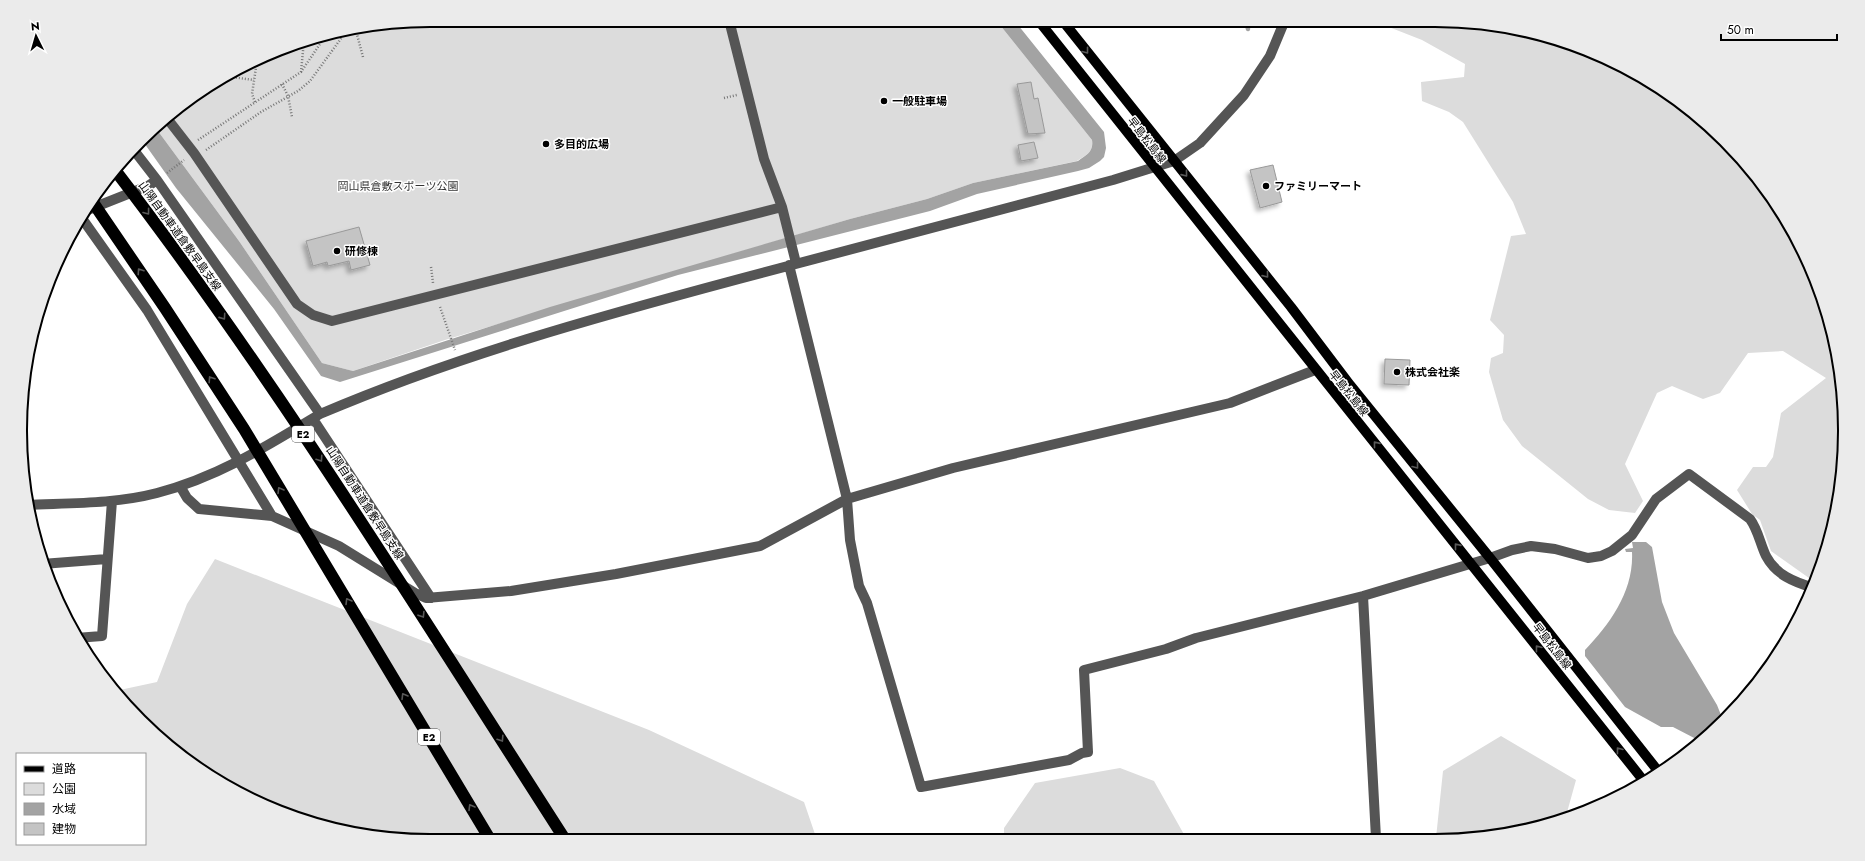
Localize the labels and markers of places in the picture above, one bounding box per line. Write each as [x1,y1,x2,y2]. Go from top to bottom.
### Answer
place label: 一般駐車場 [892,93,947,109]
marker: 一般駐車場 [879,96,889,106]
place label: 多目的広場 [554,136,609,152]
marker: 多目的広場 [541,139,551,149]
place label: ファミリーマート [1274,178,1362,194]
marker: ファミリーマート [1261,181,1271,191]
place label: 研修棟 [345,243,378,259]
marker: 研修棟 [332,246,342,256]
place label: 株式会社楽 [1405,364,1460,380]
marker: 株式会社楽 [1392,367,1402,377]

